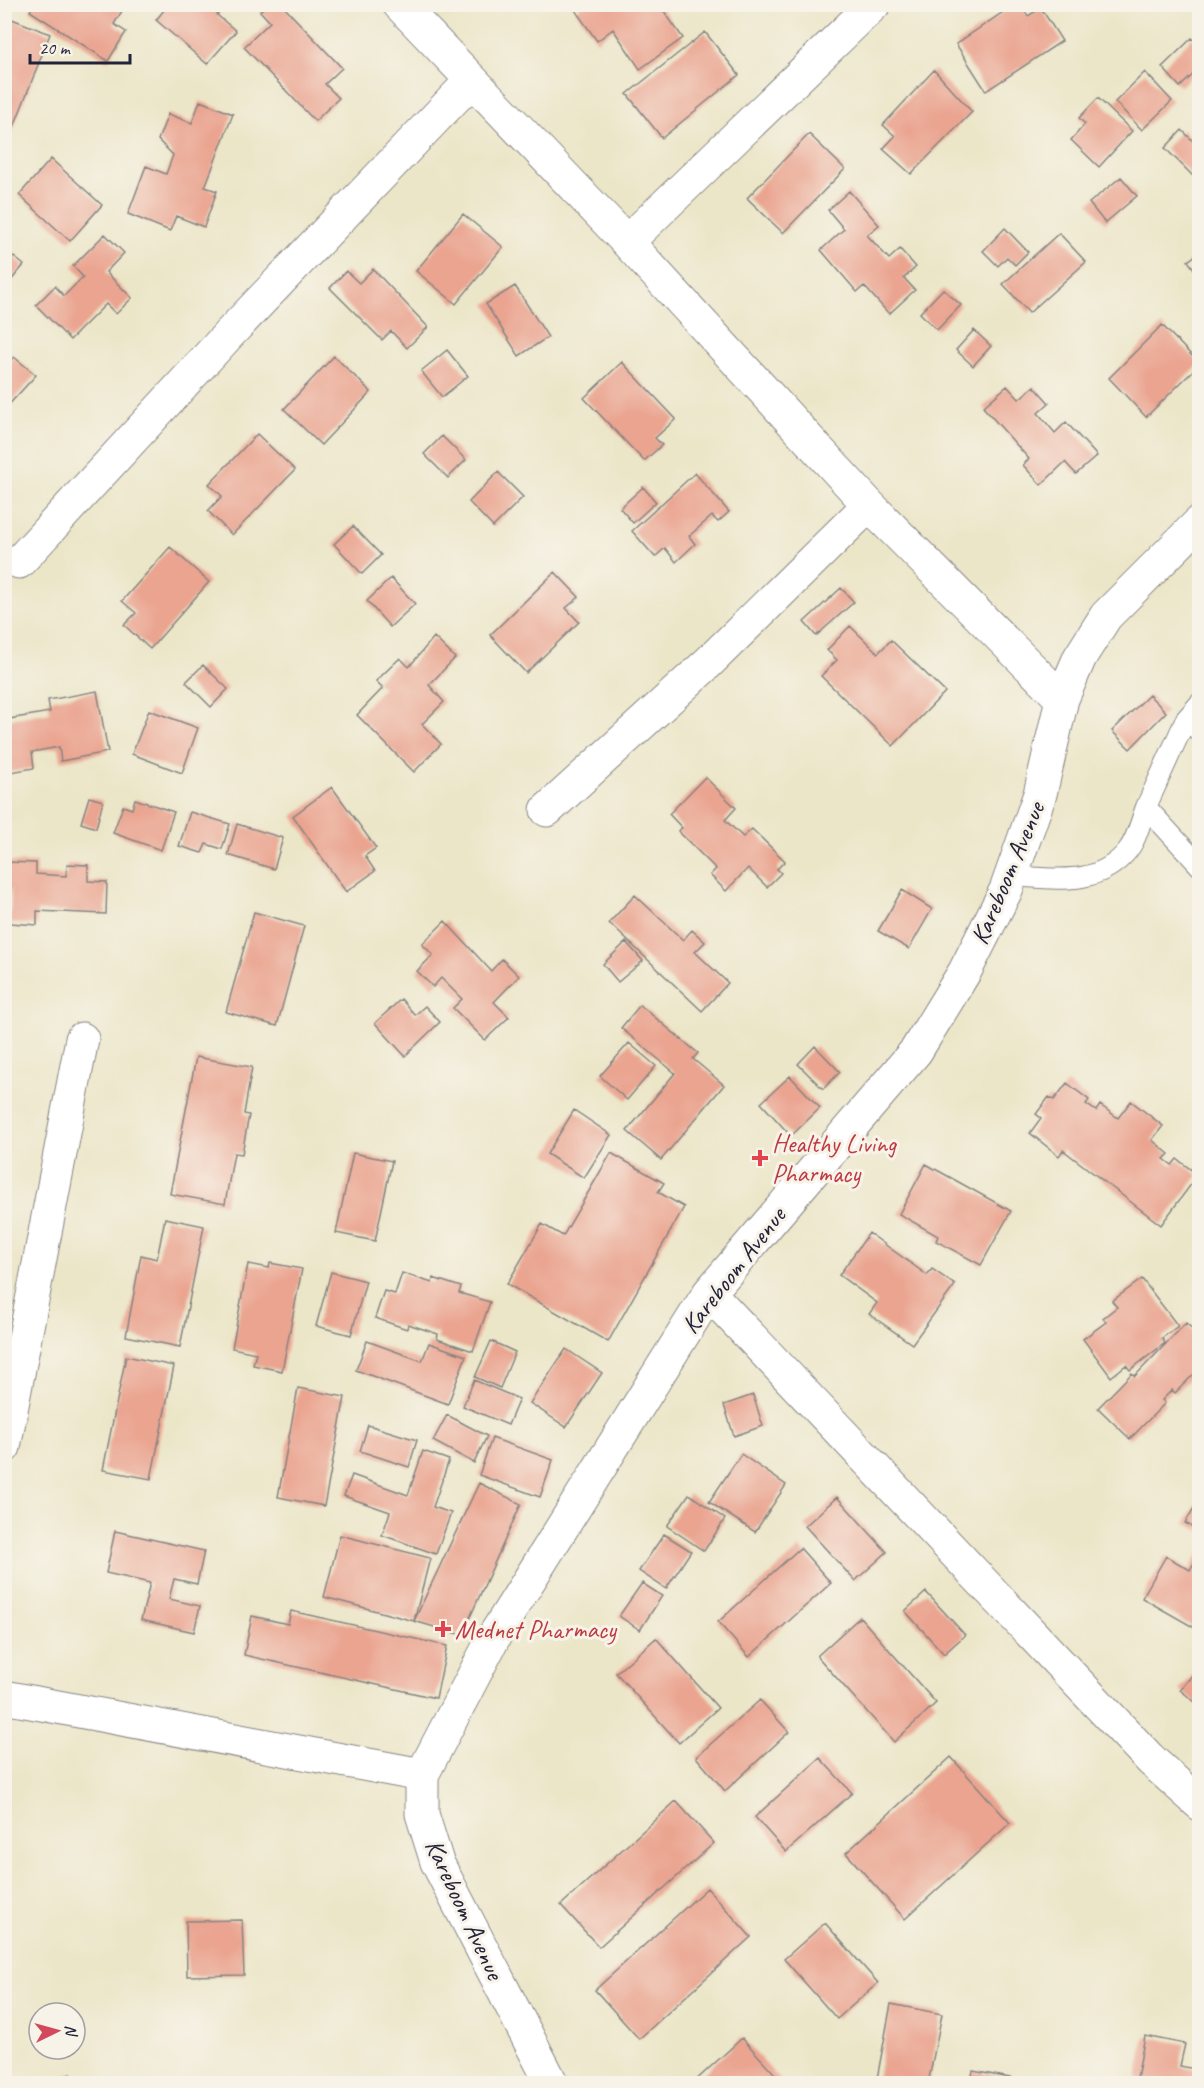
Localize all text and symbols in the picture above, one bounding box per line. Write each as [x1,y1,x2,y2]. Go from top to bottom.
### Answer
scale bar [30,27,130,65]
text: 20 m [39,37,72,59]
street label: Kareboom Avenue [963,795,1053,949]
place label: Healthy Living Pharmacy [772,1127,898,1190]
marker: Healthy Living Pharmacy [753,1151,767,1165]
street label: Kareboom Avenue [674,1199,795,1340]
place label: Mednet Pharmacy [455,1613,618,1646]
marker: Mednet Pharmacy [436,1622,450,1636]
street label: Kareboom Avenue [418,1834,513,1987]
north arrow [27,2001,87,2061]
text: N [61,2024,82,2039]

